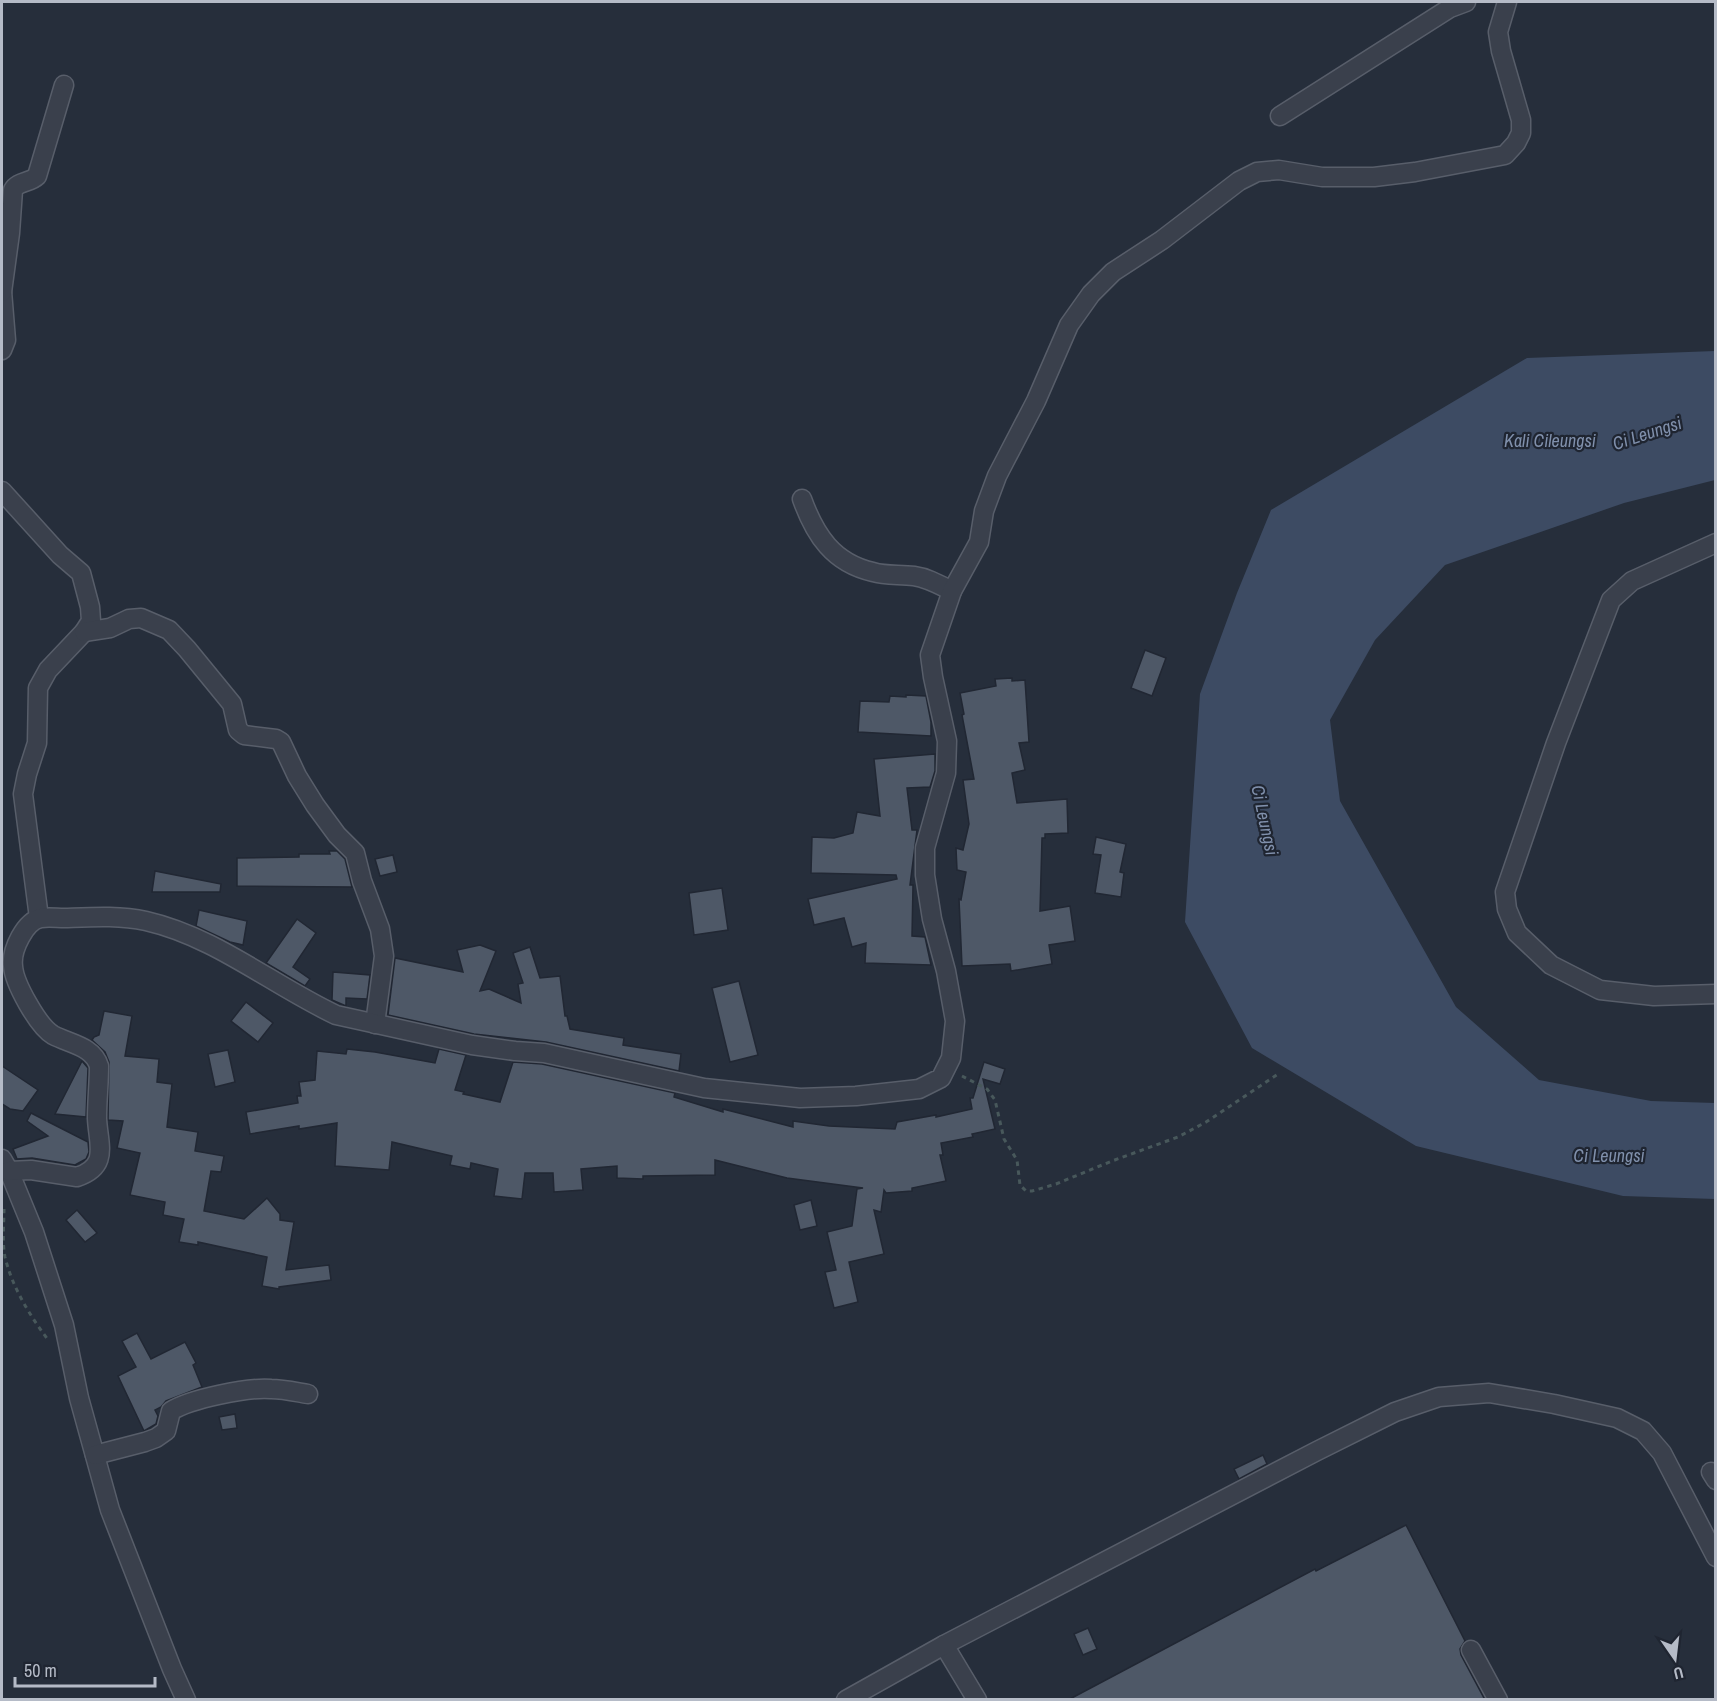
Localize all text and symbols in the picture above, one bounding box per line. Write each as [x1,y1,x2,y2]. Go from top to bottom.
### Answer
water label: Ci Leungsi [1609,410,1685,456]
water label: Kali Cileungsi [1504,428,1596,453]
water label: Ci Leungsi [1245,782,1285,858]
water label: Ci Leungsi [1573,1143,1645,1168]
north arrow [1645,1629,1705,1689]
scale bar [15,1650,154,1688]
text: 50 m [24,1658,57,1683]
text: U [1671,1662,1686,1685]

